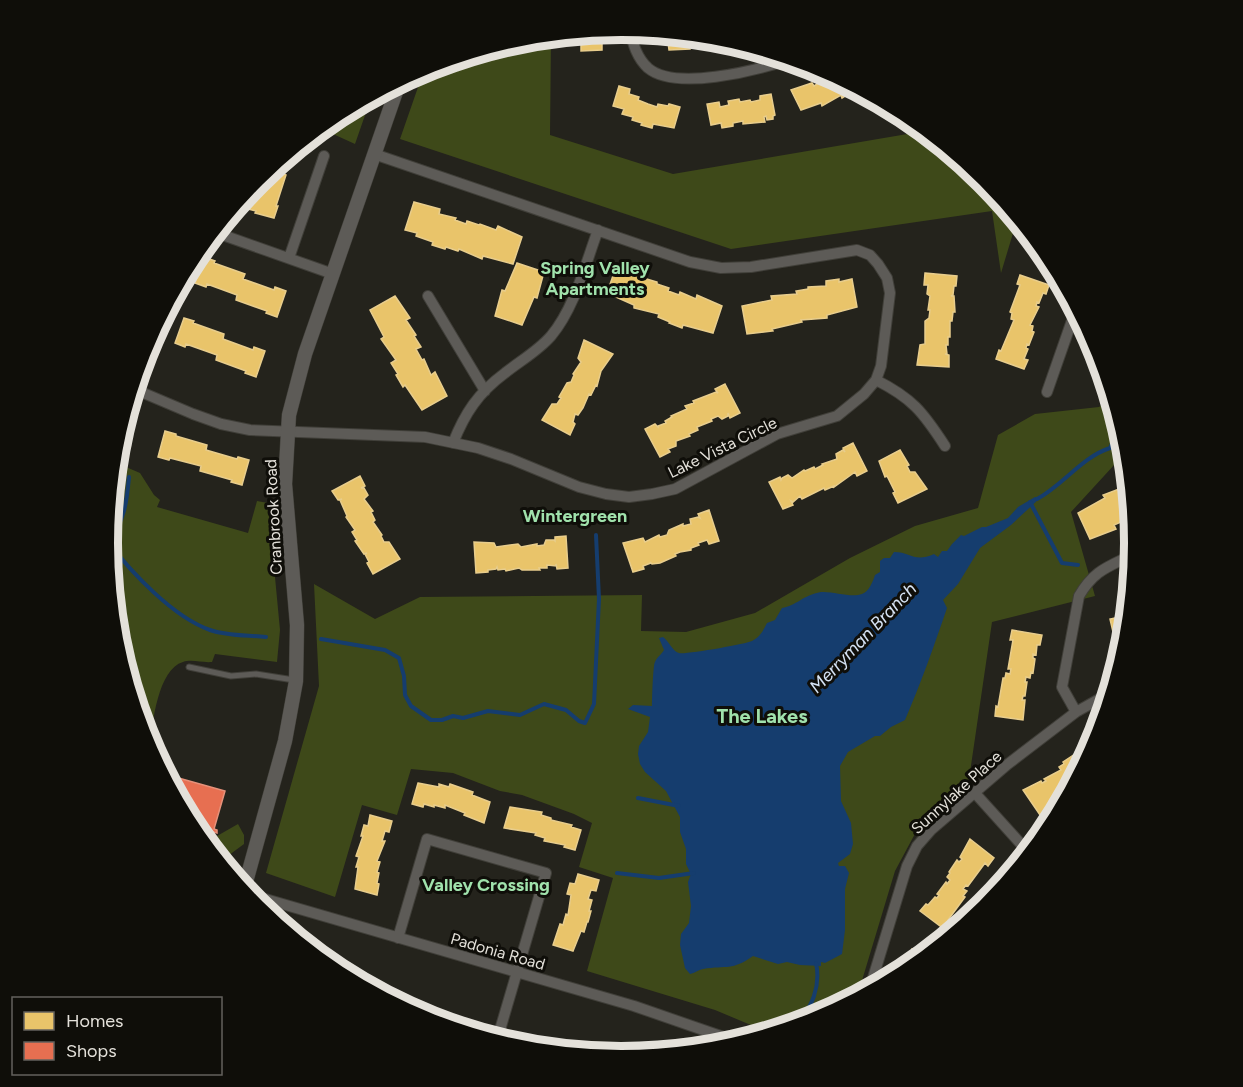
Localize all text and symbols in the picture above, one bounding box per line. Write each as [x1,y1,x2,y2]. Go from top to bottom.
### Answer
district label: Spring Valley Apartments [540,257,650,300]
street label: Lake Vista Circle [665,413,780,482]
street label: Cranbrook Road [261,459,286,575]
district label: Wintergreen [523,505,627,527]
water label: Merryman Branch [805,578,921,698]
district label: The Lakes [717,704,807,728]
street label: Sunnylake Place [907,747,1006,838]
district label: Valley Crossing [422,874,550,896]
street label: Padonia Road [448,929,547,974]
legend [12,997,222,1075]
text: Homes [66,1010,124,1032]
text: Shops [66,1040,117,1062]

